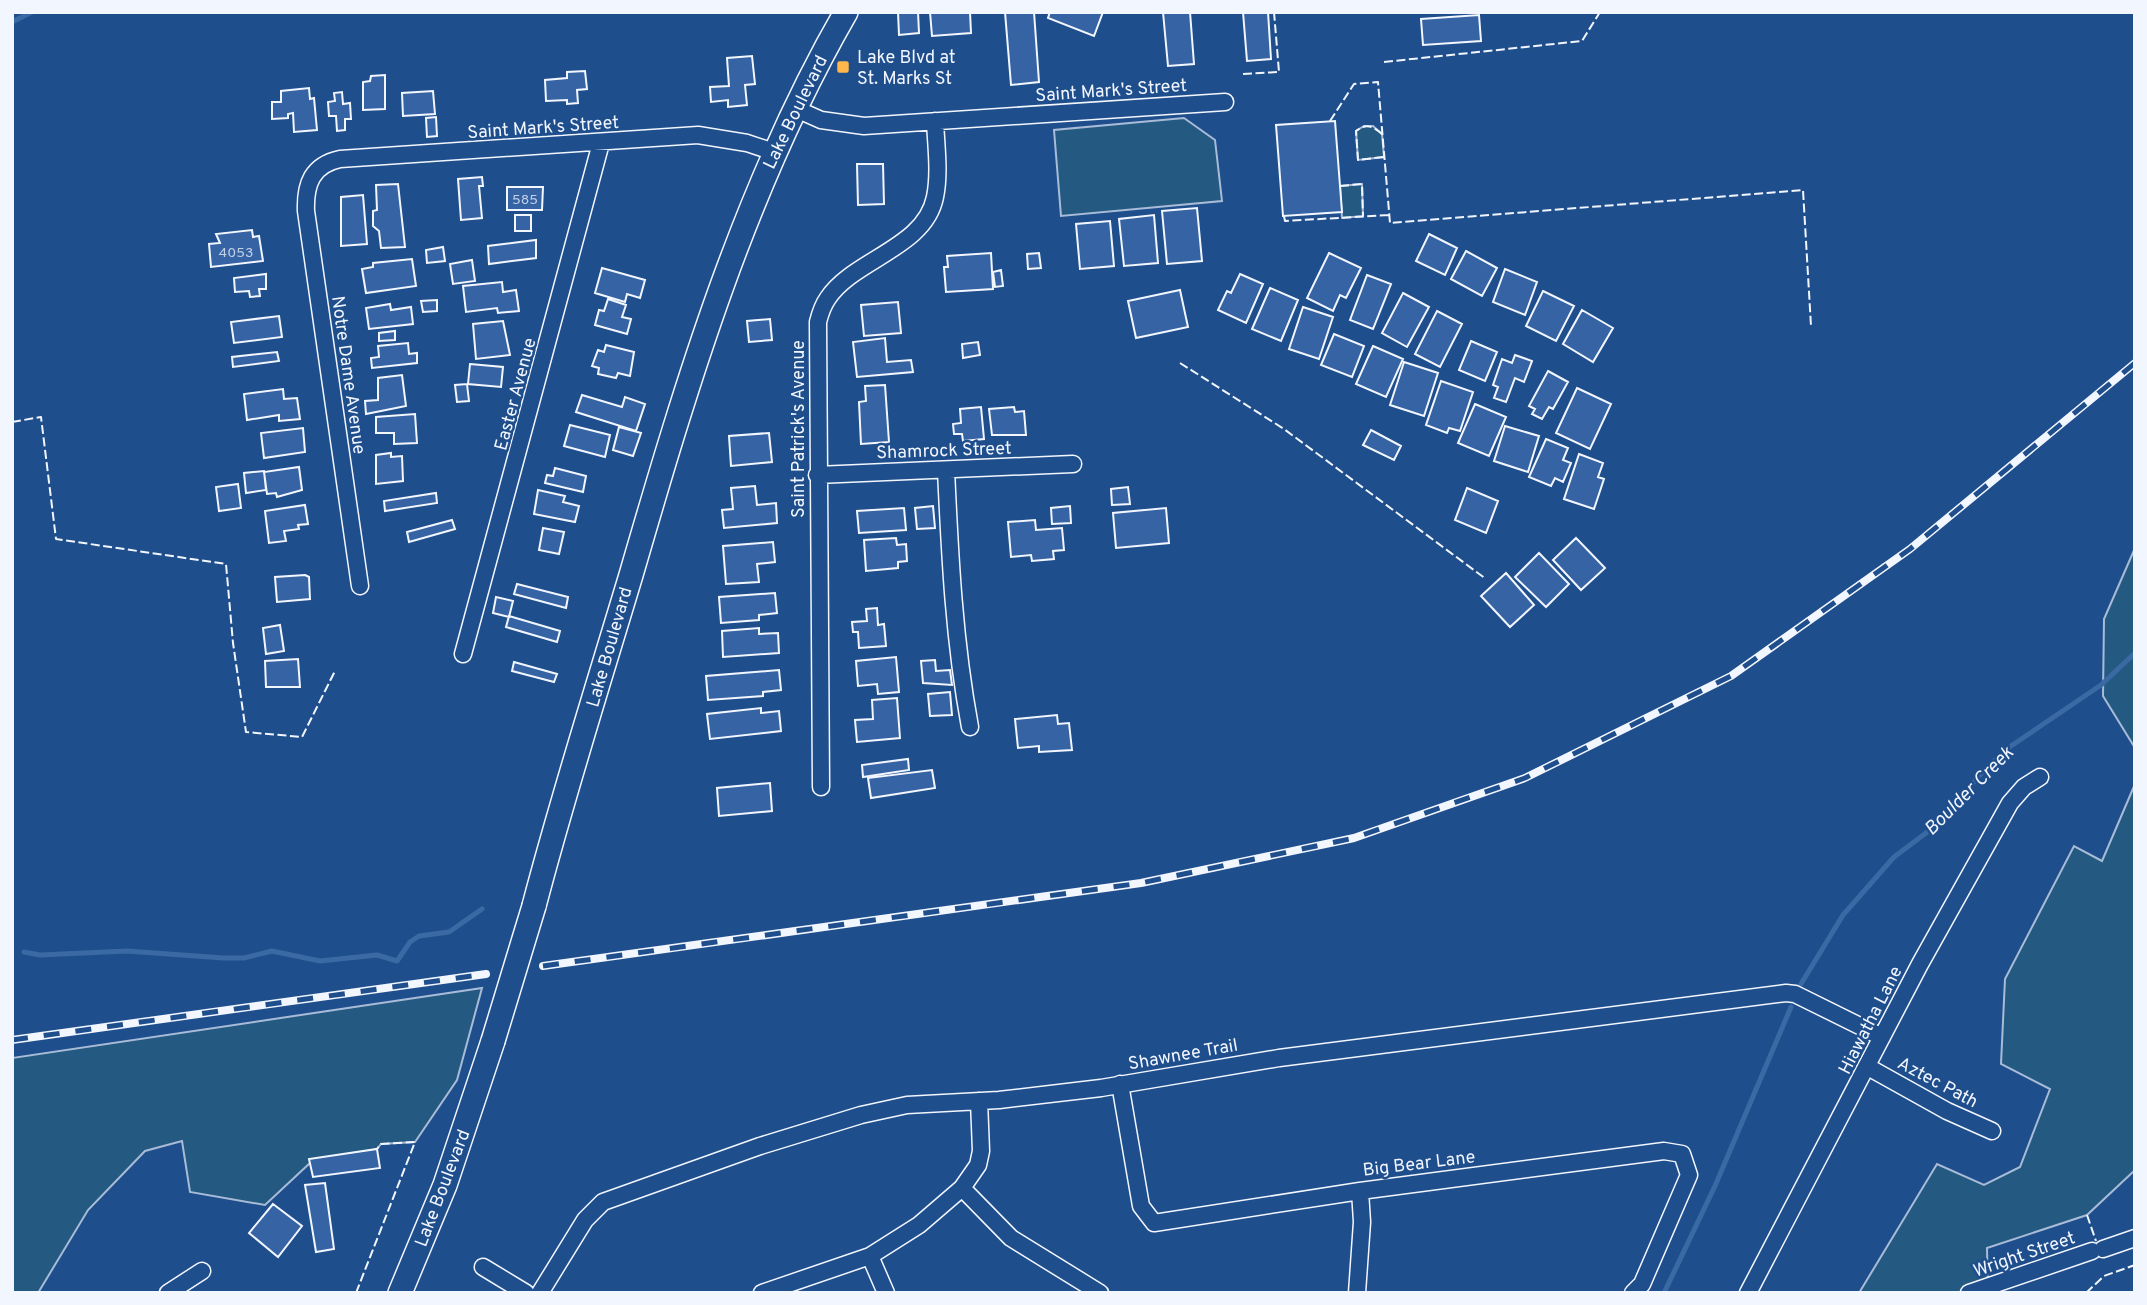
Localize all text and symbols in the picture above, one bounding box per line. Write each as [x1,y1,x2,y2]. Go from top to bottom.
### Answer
place label: Lake Blvd at St. Marks St [857,47,955,91]
street label: Lake Boulevard [759,52,834,173]
marker: Lake Blvd at St. Marks St [835,59,851,75]
street label: Saint Mark's Street [1035,75,1188,108]
street label: Saint Mark's Street [467,112,620,145]
house number: 585 [512,192,538,209]
house number: 4053 [219,245,253,262]
street label: Notre Dame Avenue [325,295,370,456]
street label: Easter Avenue [490,336,543,453]
street label: Saint Patrick's Avenue [788,340,811,518]
street label: Shamrock Street [876,438,1012,465]
street label: Lake Boulevard [582,585,639,710]
water label: Boulder Creek [1920,741,2020,841]
street label: Hiawatha Lane [1834,963,1908,1079]
street label: Shawnee Trail [1127,1035,1240,1076]
street label: Aztec Path [1893,1053,1982,1114]
street label: Lake Boulevard [410,1127,476,1250]
street label: Big Bear Lane [1362,1146,1477,1183]
street label: Wright Street [1971,1227,2078,1284]

